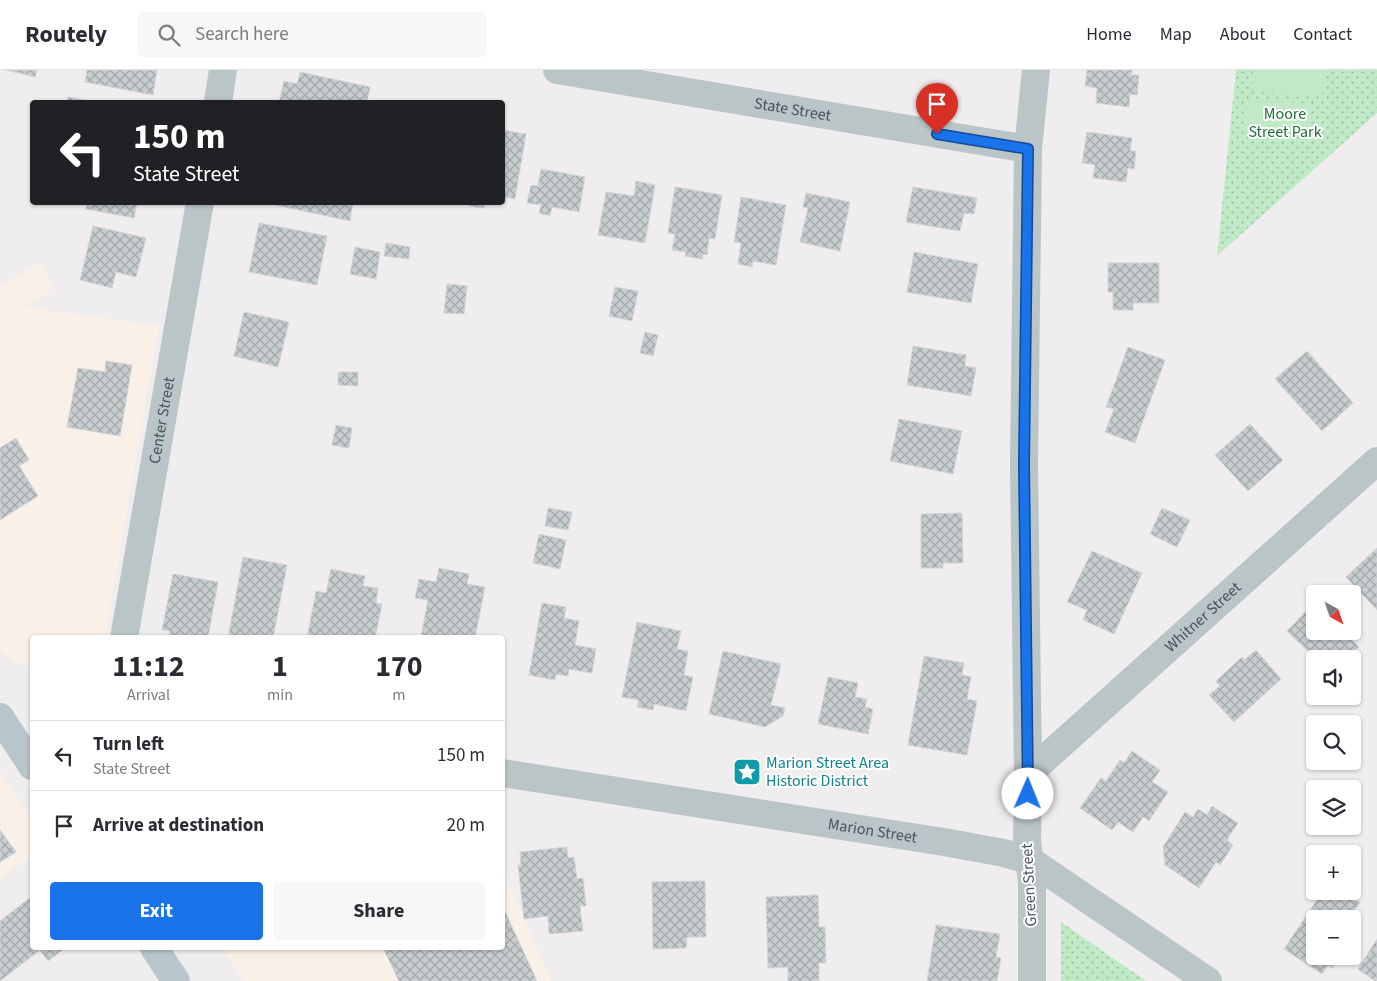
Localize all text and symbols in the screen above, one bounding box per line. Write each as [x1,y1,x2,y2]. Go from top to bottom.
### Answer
search box [137,12,487,57]
text: Routely [25,17,107,52]
icon: search [155,21,183,49]
text: Search here [195,21,289,48]
text: Home [1086,22,1132,47]
text: Map [1160,22,1192,47]
text: About [1220,22,1265,47]
text: Contact [1293,22,1352,47]
pin [916,83,958,134]
icon: arrive [923,90,951,118]
street label: State Street [753,92,833,127]
park label: Moore Street Park [1248,103,1322,143]
text: 150 m [133,112,225,162]
icon: left [50,120,115,185]
text: State Street [133,158,240,190]
street label: Center Street [144,375,180,465]
street label: Whitner Street [1160,576,1247,657]
north arrow [1306,585,1361,640]
map controls [1306,585,1361,965]
text: 11:12 [112,645,185,688]
text: 1 [272,645,288,688]
text: 170 [375,645,423,688]
button: sound [1306,650,1361,705]
text: Arrival [127,684,170,706]
text: min [267,684,293,706]
text: m [392,684,406,706]
button: search [1306,715,1361,770]
text: Turn left [93,731,164,758]
icon: left [50,742,78,770]
text: 150 m [437,742,485,769]
place label: Marion Street Area Historic District [766,752,889,792]
place icon: Marion Street Area Historic District [732,757,762,787]
text: State Street [93,758,171,780]
position arrow [1001,767,1053,819]
button: layers [1306,780,1361,835]
icon: arrive [50,812,78,840]
text: Arrive at destination [93,812,264,839]
text: 20 m [447,812,485,839]
street label: Marion Street [826,813,919,849]
street label: Green Street [1016,842,1042,927]
button: + [1306,845,1361,900]
button: Exit [50,882,263,940]
button: Share [273,882,485,940]
button: − [1306,910,1361,965]

